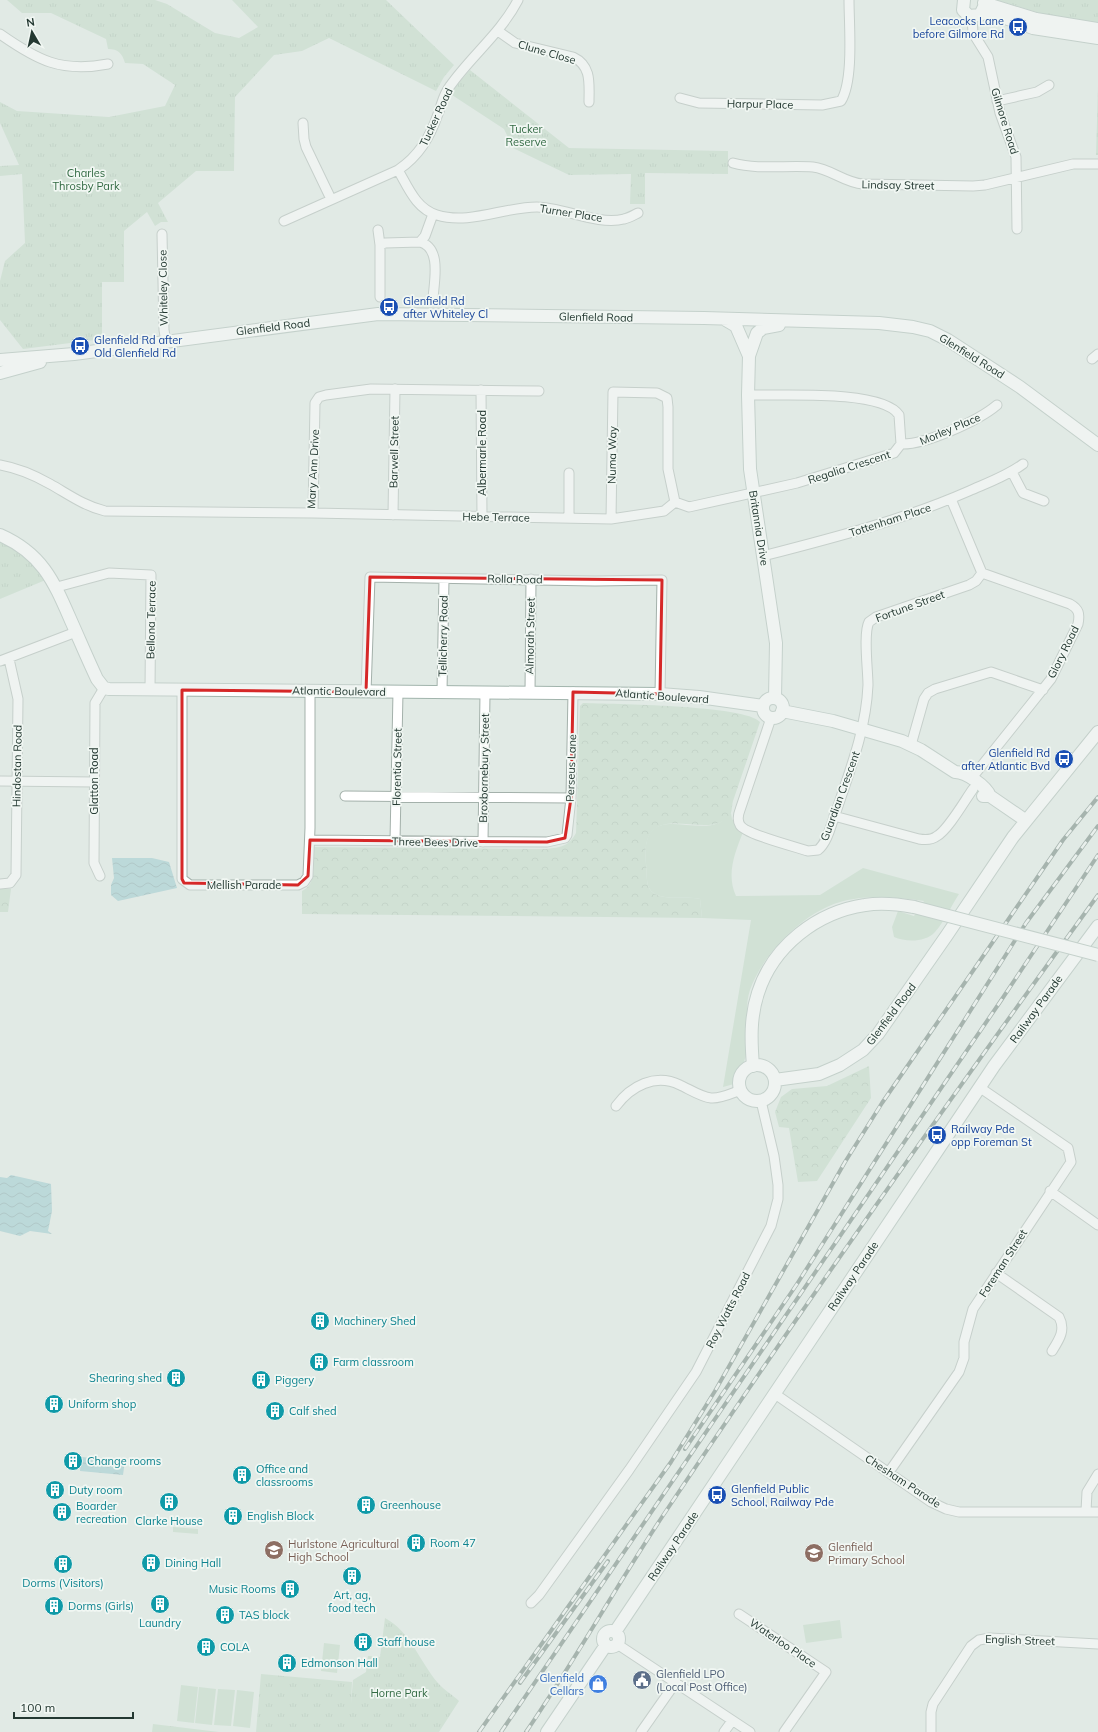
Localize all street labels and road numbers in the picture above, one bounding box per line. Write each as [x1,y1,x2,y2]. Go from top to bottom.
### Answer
street label: Clune Close [516,37,578,67]
street label: Tucker Road [416,86,456,148]
street label: Gilmore Road [988,86,1022,156]
street label: Harpur Place [727,96,793,112]
street label: Lindsay Street [861,177,935,193]
street label: Turner Place [539,201,603,225]
street label: Whiteley Close [155,250,171,326]
street label: Glenfield Road [559,309,633,325]
street label: Glenfield Road [235,316,311,338]
street label: Glenfield Road [937,330,1007,382]
street label: Albermarle Road [475,410,489,496]
street label: Morley Place [918,410,983,448]
street label: Barwell Street [386,416,402,488]
street label: Numa Way [604,426,620,484]
street label: Mary Ann Drive [304,429,322,509]
street label: Regalia Crescent [806,447,892,487]
street label: Britannia Drive [746,489,772,567]
street label: Tottenham Place [847,500,933,540]
street label: Hebe Terrace [462,509,530,525]
street label: Rolla Road [487,572,543,586]
street label: Bellona Terrace [143,581,159,659]
street label: Fortune Street [874,587,947,625]
street label: Tellicherry Road [435,595,451,677]
street label: Almorah Street [522,597,538,675]
street label: Glory Road [1044,623,1082,681]
street label: Atlantic Boulevard [292,683,386,699]
street label: Atlantic Boulevard [615,686,709,706]
street label: Broxbornebury Street [476,713,492,823]
street label: Hindostan Road [9,725,25,807]
street label: Florentia Street [389,728,405,806]
street label: Perseus Lane [563,734,579,802]
street label: Glatton Road [87,747,101,815]
street label: Guardian Crescent [817,749,863,843]
street label: Three Bees Drive [392,834,478,850]
street label: Mellish Parade [207,878,281,892]
street label: Railway Parade [1007,972,1065,1046]
street label: Glenfield Road [863,980,919,1048]
street label: Foreman Street [976,1226,1030,1300]
street label: Railway Parade [825,1239,881,1313]
street label: Roy Watts Road [703,1270,753,1350]
street label: Chesham Parade [862,1451,944,1511]
street label: Railway Parade [645,1509,701,1583]
street label: Waterloo Place [747,1615,819,1671]
street label: English Street [985,1632,1055,1648]

